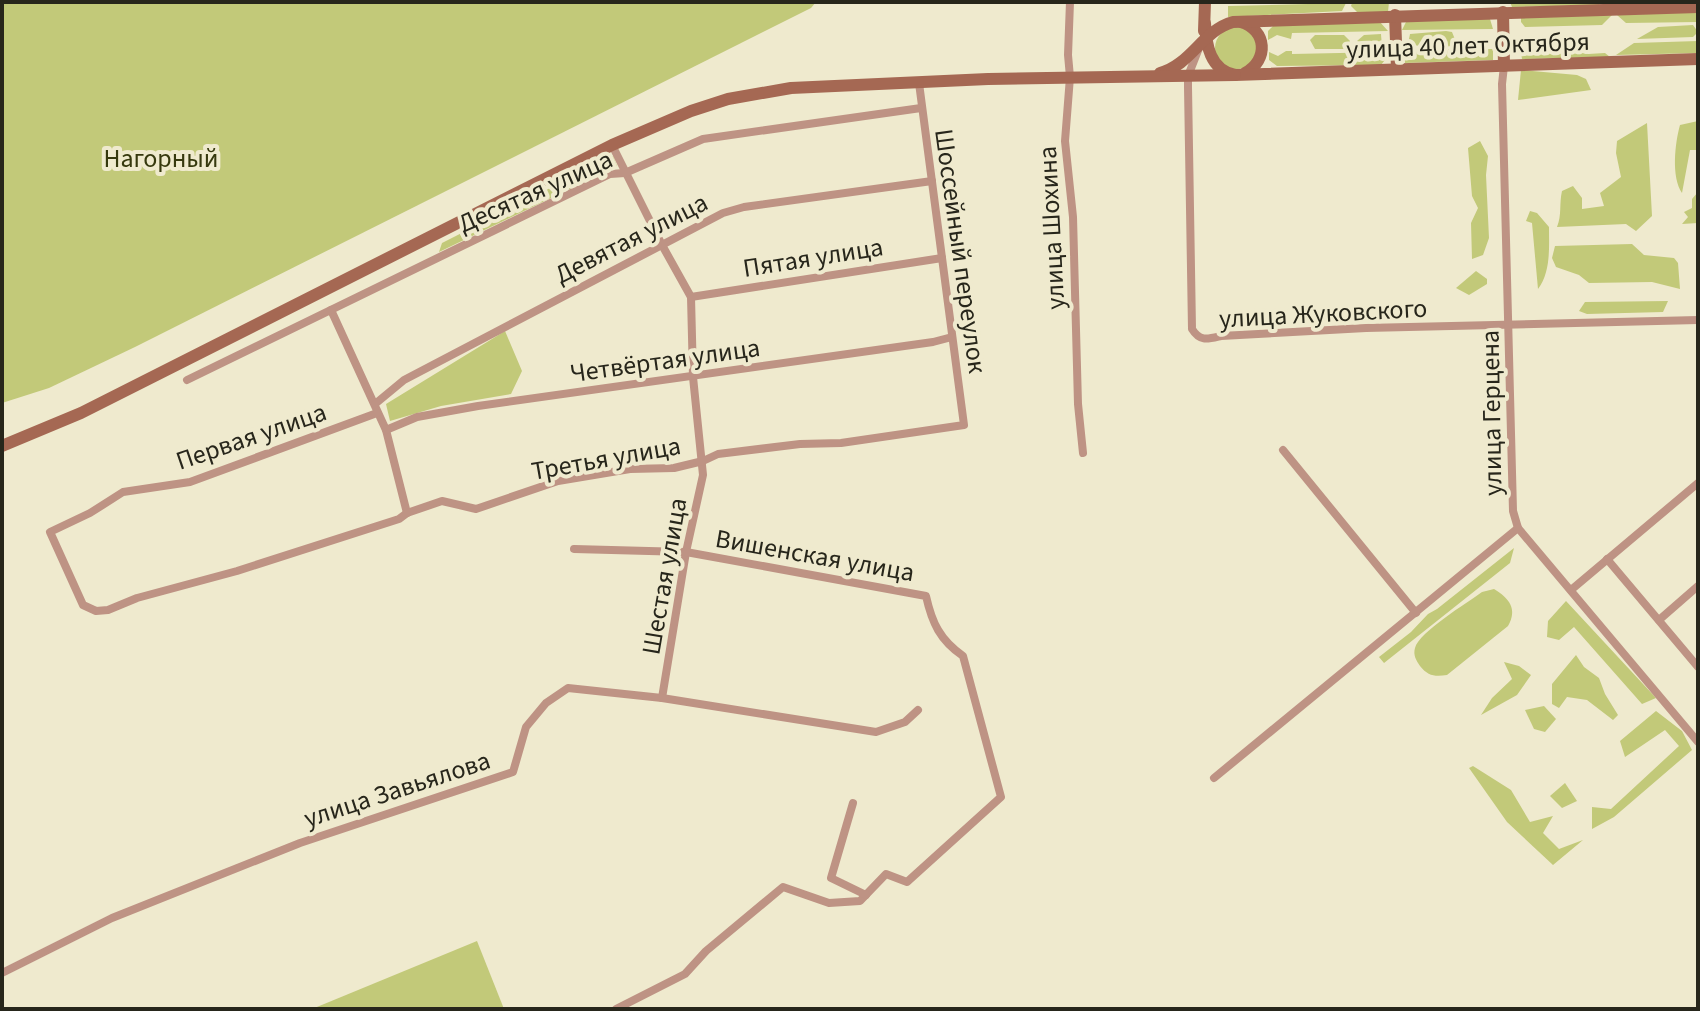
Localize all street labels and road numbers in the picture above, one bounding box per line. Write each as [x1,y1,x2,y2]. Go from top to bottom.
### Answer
street label: улица 40 лет Октября [1345,23,1591,68]
street label: Шоссейный переулок [925,126,996,376]
street label: Десятая улица [452,141,619,242]
street label: улица Шохина [1029,145,1074,311]
street label: Девятая улица [548,184,714,293]
street label: Пятая улица [740,228,886,287]
street label: улица Жуковского [1218,290,1428,337]
street label: Четвёртая улица [568,329,762,392]
street label: улица Герцена [1472,330,1511,496]
street label: Первая улица [171,393,331,480]
street label: Третья улица [529,427,684,490]
street label: Шестая улица [633,495,696,657]
street label: Вишенская улица [713,520,917,591]
street label: улица Завьялова [299,742,495,837]

